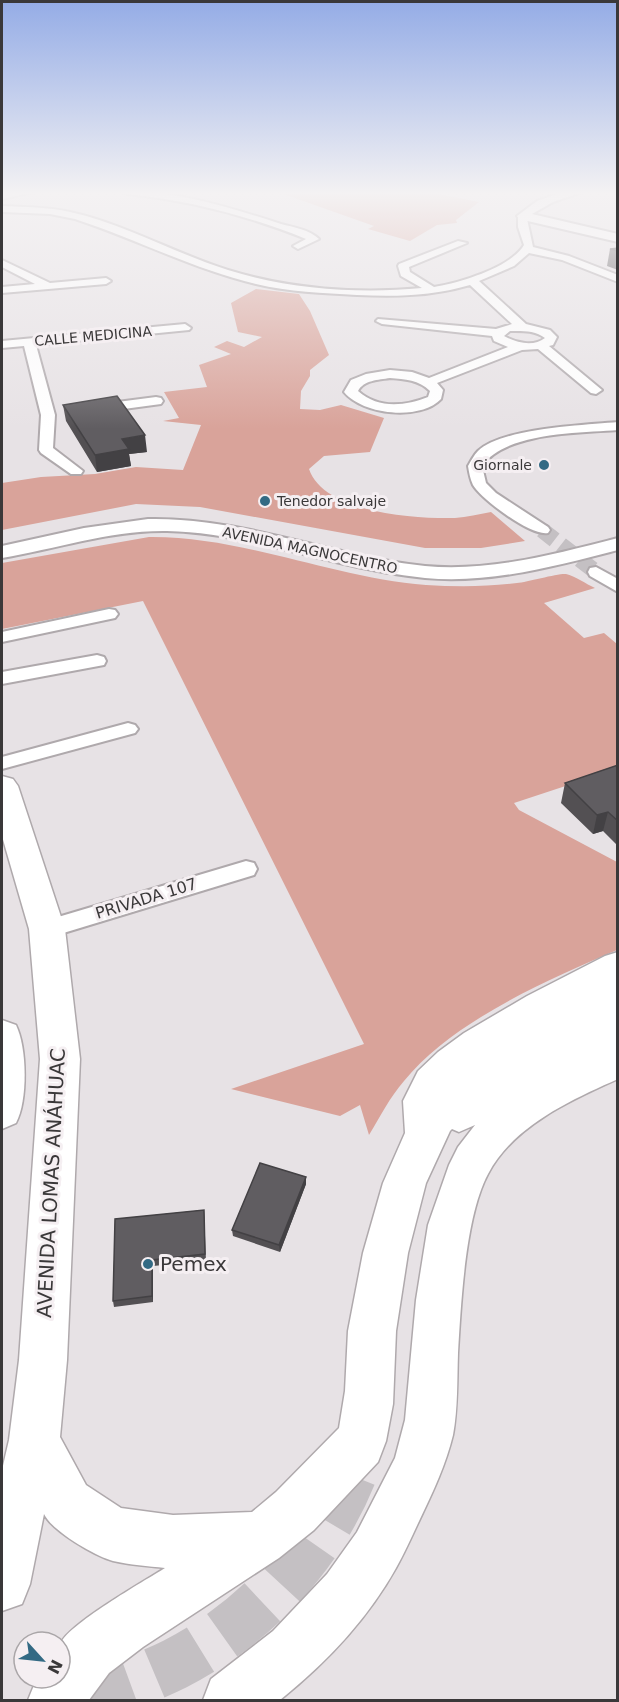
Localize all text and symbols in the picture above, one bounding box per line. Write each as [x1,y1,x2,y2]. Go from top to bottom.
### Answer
street label: CALLE MEDICINA [34,323,153,349]
place label: Giornale [473,457,532,473]
marker: Giornale [537,458,551,472]
place label: Tenedor salvaje [276,493,386,509]
marker: Tenedor salvaje [258,494,272,508]
street label: AVENIDA MAGNOCENTRO [221,524,399,576]
street label: PRIVADA 107 [93,874,199,923]
street label: AVENIDA LOMAS ANÁHUAC [32,1047,70,1319]
place label: Pemex [160,1252,227,1276]
marker: Pemex [141,1257,155,1271]
north arrow [12,1630,72,1690]
text: N [43,1656,66,1677]

